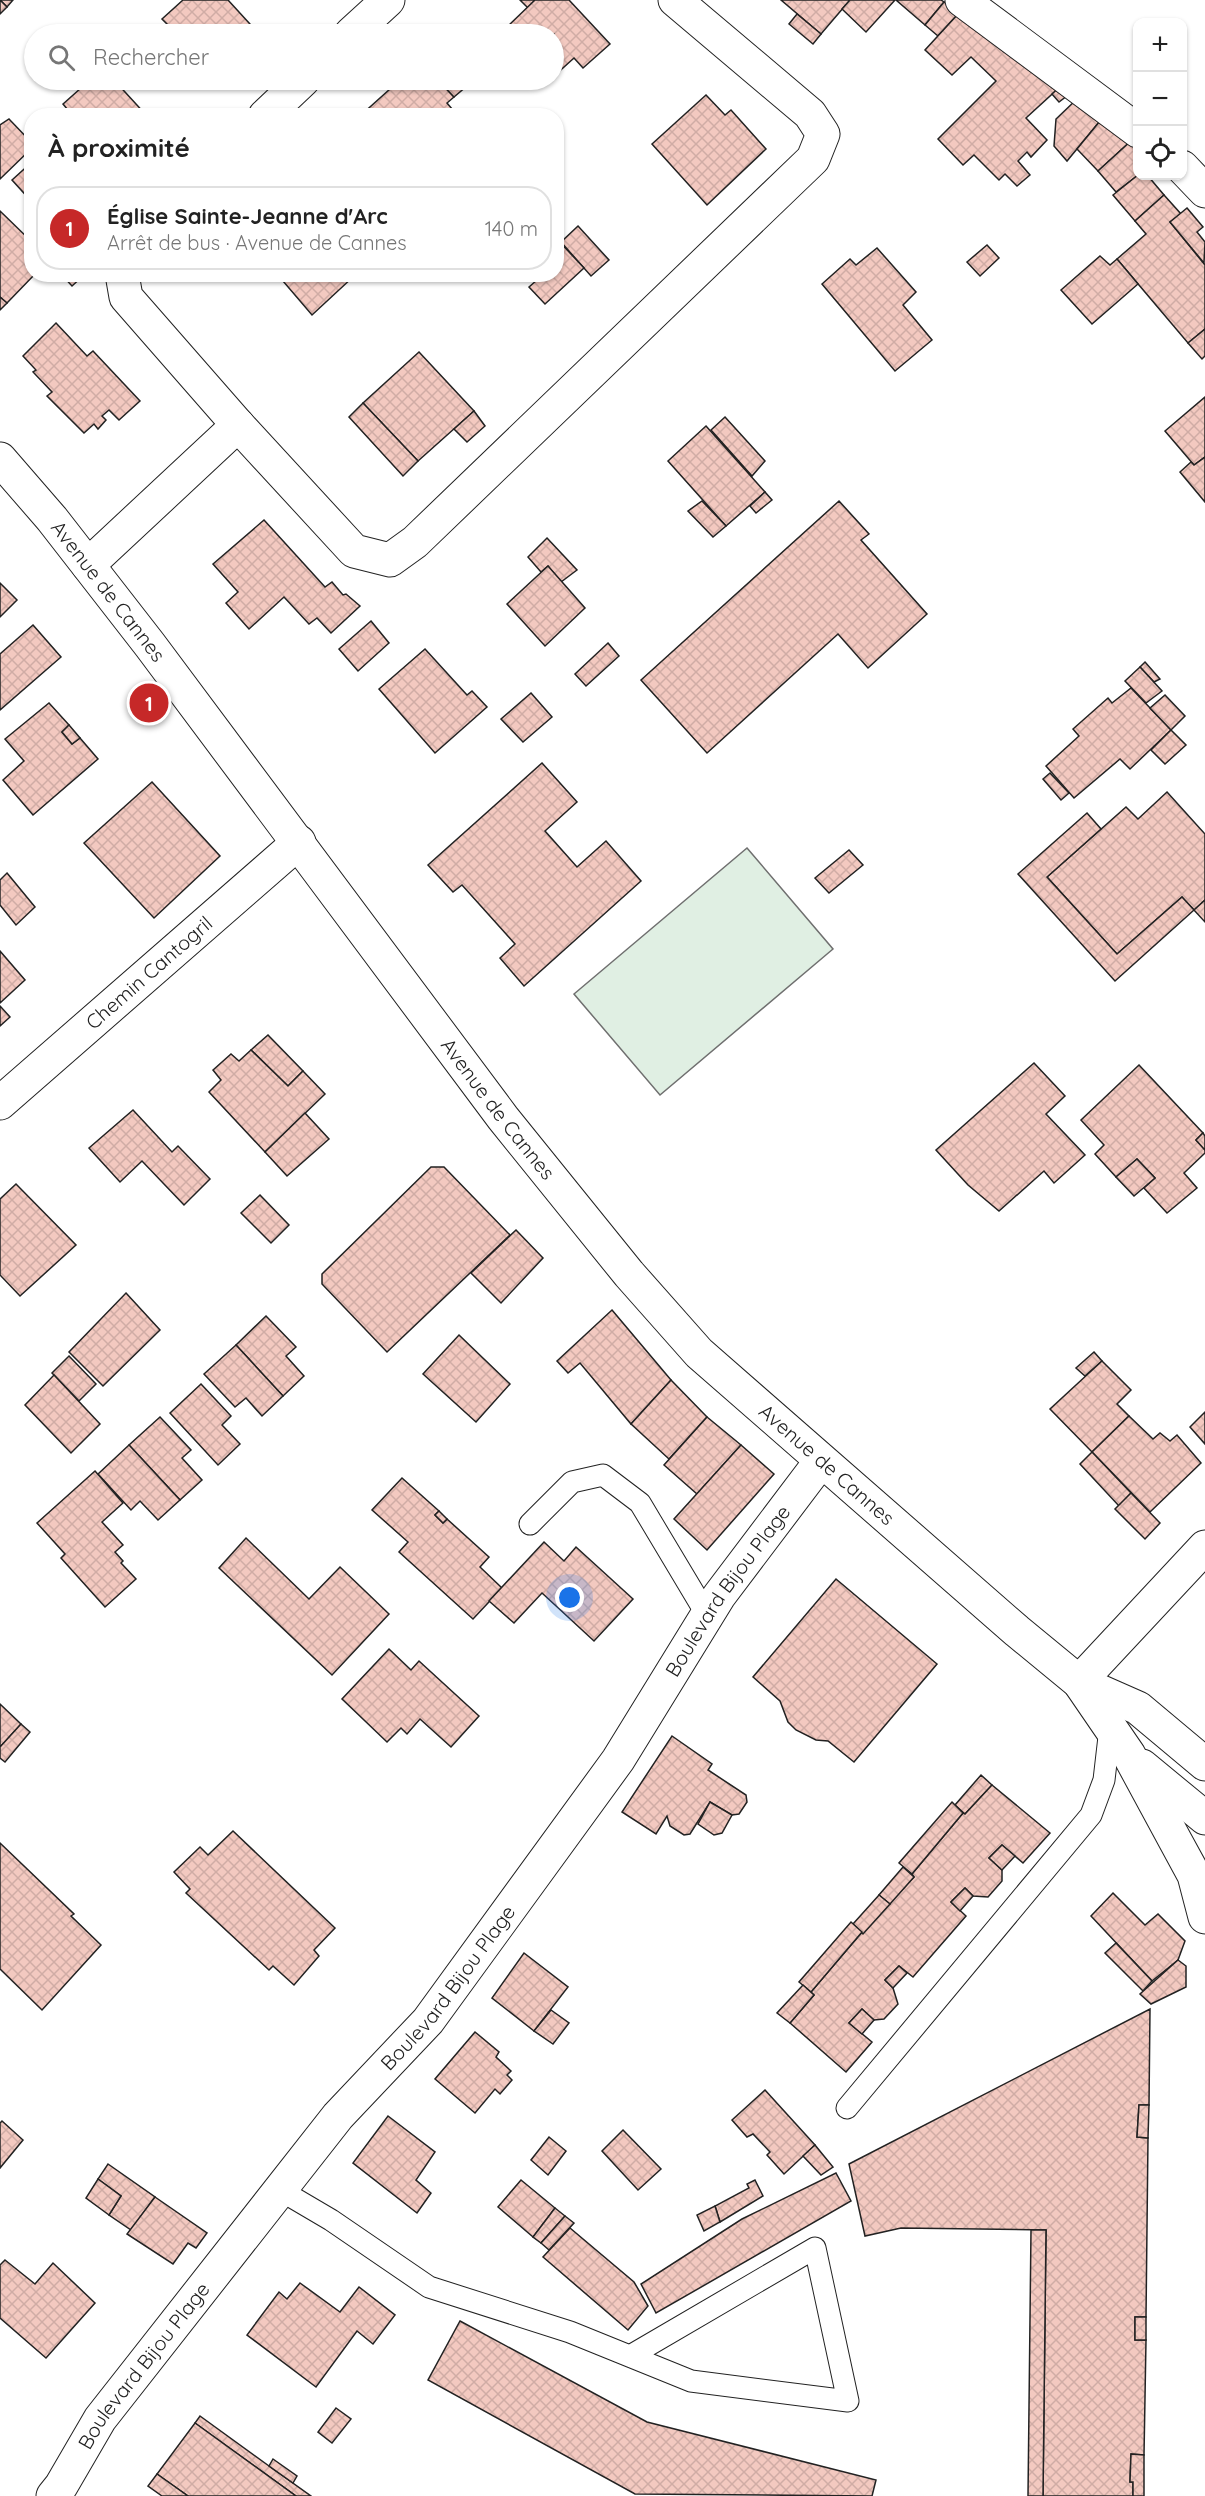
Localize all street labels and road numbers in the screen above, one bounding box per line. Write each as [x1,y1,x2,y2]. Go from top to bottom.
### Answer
street label: Avenue de Cannes [46,516,171,667]
street label: Chemin Cantogril [80,910,217,1034]
street label: Avenue de Cannes [436,1033,561,1184]
street label: Avenue de Cannes [754,1398,900,1530]
street label: Boulevard Bijou Plage [659,1500,795,1681]
street label: Boulevard Bijou Plage [375,1900,520,2075]
street label: Boulevard Bijou Plage [72,2277,215,2454]

